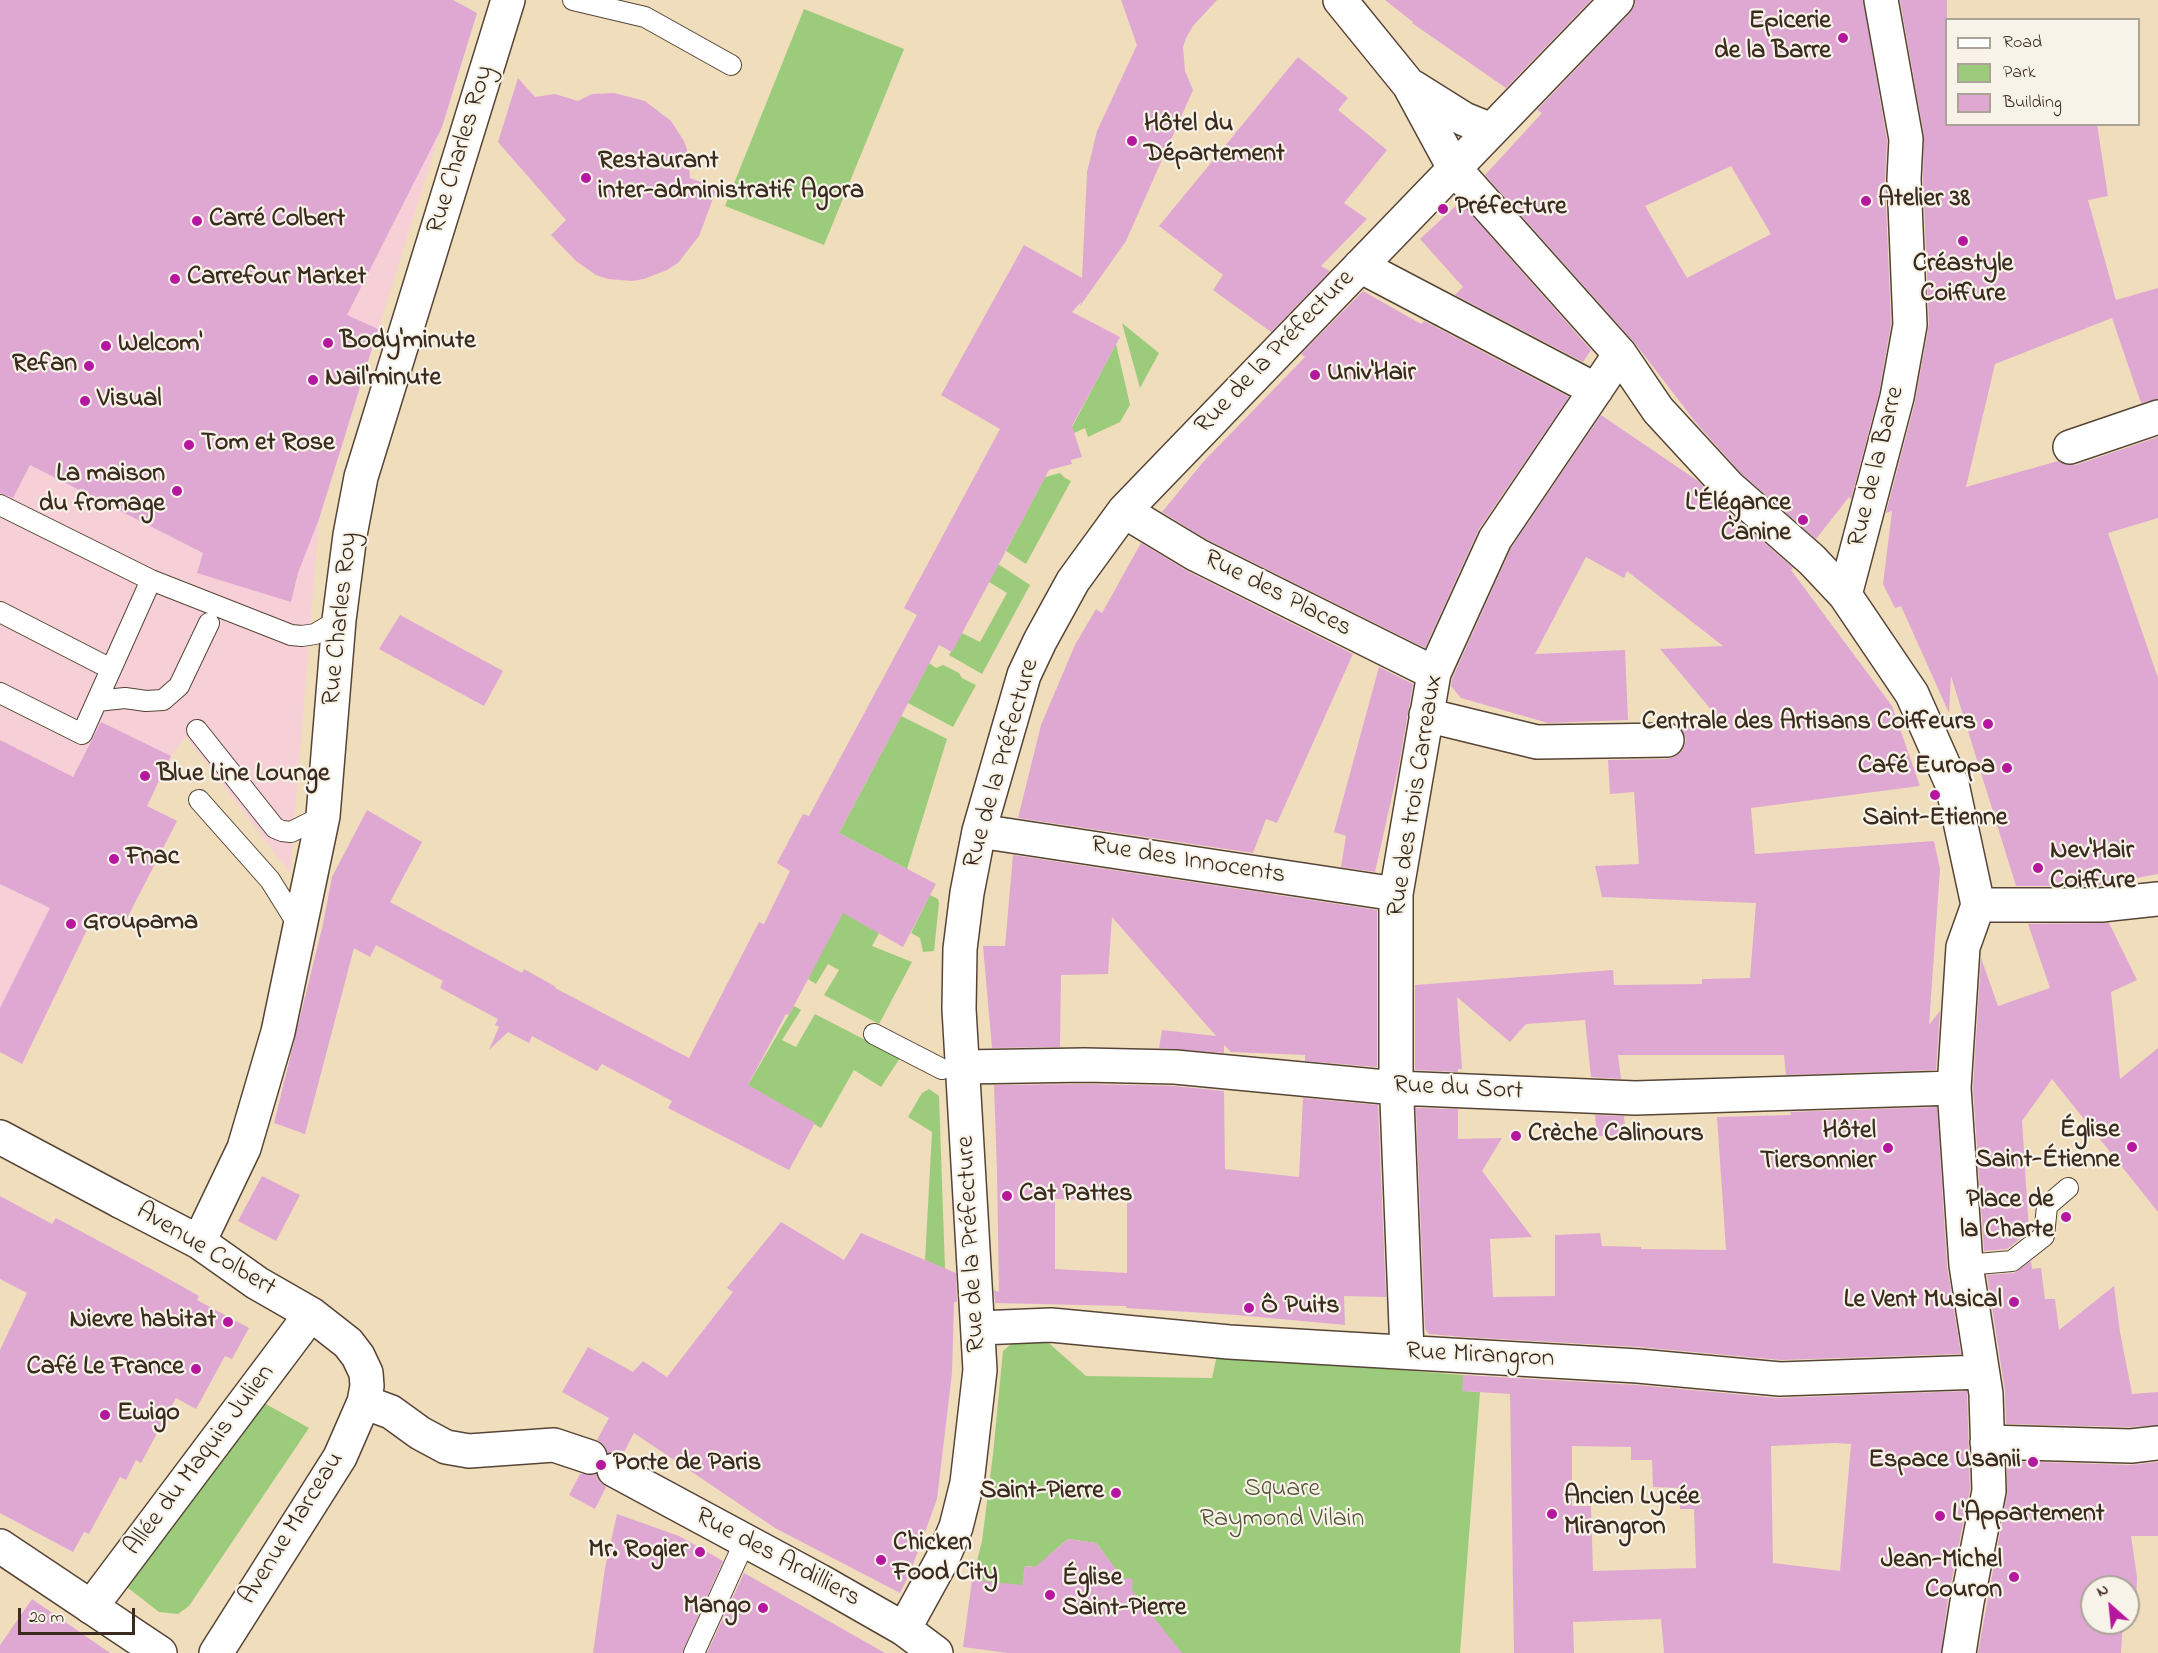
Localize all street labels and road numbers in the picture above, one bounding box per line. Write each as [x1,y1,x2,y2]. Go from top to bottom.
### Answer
street label: Rue Charles Roy [422,62,502,238]
street label: Rue de la Préfecture [1190,264,1362,442]
street label: Rue de la Barre [1843,384,1913,550]
street label: Rue Charles Roy [317,531,367,707]
street label: Rue des Places [1198,544,1356,646]
street label: Rue de la Préfecture [958,656,1048,872]
street label: Rue des trois Carreaux [1382,673,1452,919]
street label: Rue des Innocents [1088,831,1288,893]
street label: Rue du Sort [1392,1071,1524,1109]
street label: Rue de la Préfecture [952,1135,994,1353]
street label: Avenue Colbert [129,1197,281,1305]
street label: Rue Mirangron [1405,1338,1555,1376]
street label: Allée du Maquis Julien [119,1359,283,1563]
street label: Avenue Marceau [234,1447,352,1611]
street label: Rue des Ardilliers [689,1502,865,1616]

